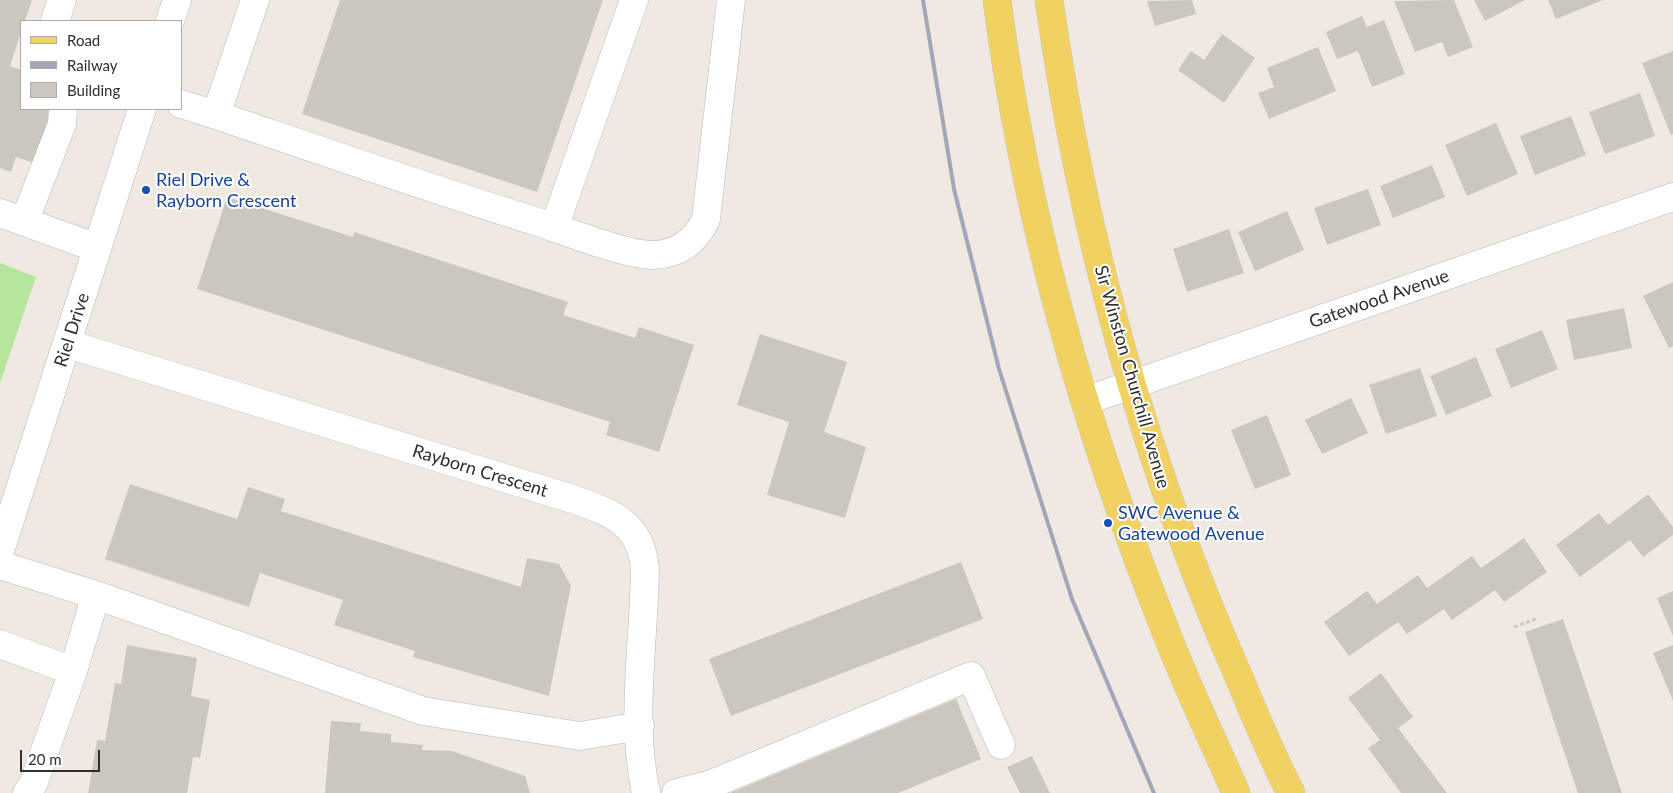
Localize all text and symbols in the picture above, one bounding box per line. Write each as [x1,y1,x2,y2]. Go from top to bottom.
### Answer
legend [20,20,182,110]
text: Road [67,31,100,49]
text: Railway [67,56,118,74]
text: Building [67,81,120,99]
place label: Riel Drive & Rayborn Crescent [156,169,296,212]
marker: Riel Drive & Rayborn Crescent [140,184,152,196]
street label: Sir Winston Churchill Avenue [1090,263,1174,491]
street label: Gatewood Avenue [1306,265,1452,333]
street label: Riel Drive [50,290,94,370]
street label: Rayborn Crescent [410,440,550,502]
place label: SWC Avenue & Gatewood Avenue [1118,502,1264,544]
marker: SWC Avenue & Gatewood Avenue [1102,517,1114,529]
scale bar [22,740,102,772]
text: 20 m [28,750,62,768]

